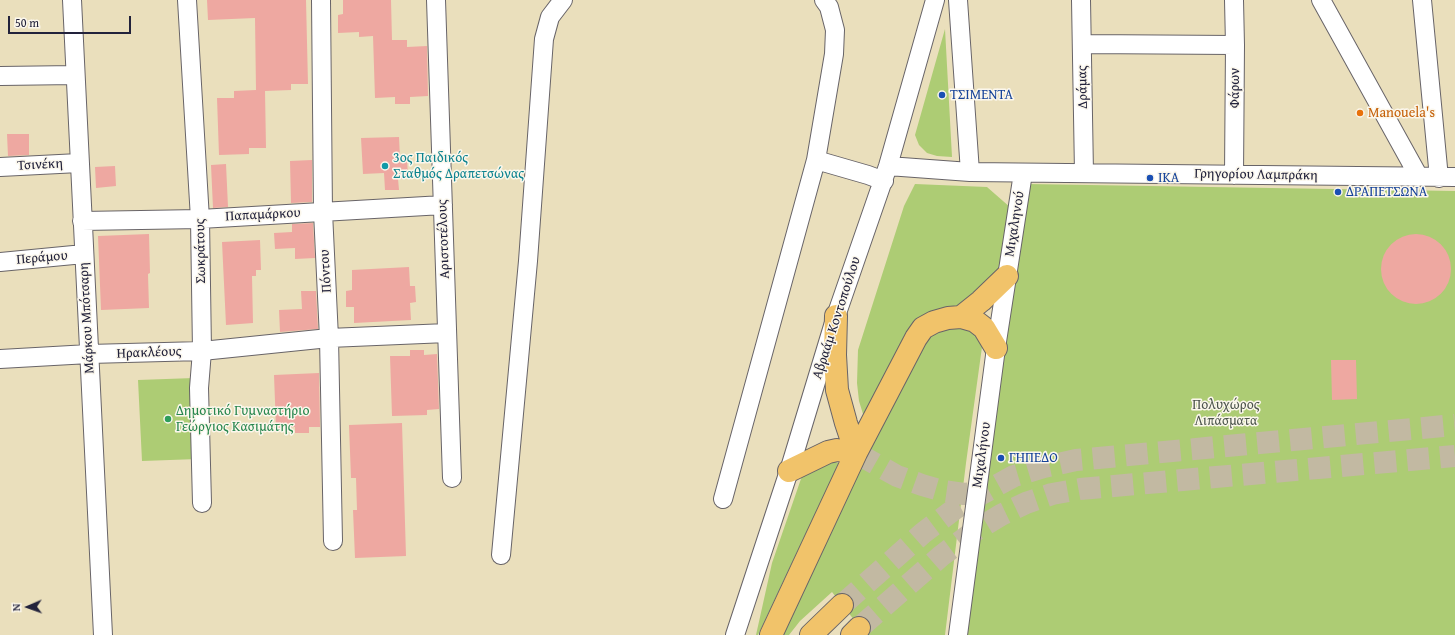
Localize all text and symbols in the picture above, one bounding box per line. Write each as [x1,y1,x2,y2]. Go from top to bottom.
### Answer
scale bar [10,8,133,34]
text: 50 m [15,14,39,31]
street label: Δράμας [1074,65,1092,109]
street label: Φάρων [1227,68,1243,108]
place label: ΤΣΙΜΕΝΤΑ [950,87,1013,103]
marker: ΤΣΙΜΕΝΤΑ [937,90,947,100]
place label: Manouela's [1368,105,1435,121]
marker: Manouela's [1355,108,1365,118]
place label: 3ος Παιδικός Σταθμός Δραπετσώνας [393,150,524,182]
street label: Τσινέκη [17,155,63,175]
marker: 3ος Παιδικός Σταθμός Δραπετσώνας [380,161,390,171]
street label: Γρηγορίου Λαμπράκη [1194,166,1318,184]
place label: ΙΚΑ [1158,170,1179,186]
marker: ΙΚΑ [1145,173,1155,183]
place label: ΔΡΑΠΕΤΣΩΝΑ [1346,184,1427,200]
marker: ΔΡΑΠΕΤΣΩΝΑ [1333,187,1343,197]
street label: Μιχαληνού [1002,190,1028,258]
street label: Αριστοτέλους [434,199,454,279]
street label: Παπαμάρκου [225,205,301,225]
street label: Σωκράτους [192,218,210,284]
street label: Περάμου [16,247,68,269]
street label: Πόντου [316,249,336,293]
street label: Αβραάμ Κοντοπούλου [809,255,865,381]
street label: Μάρκου Μπότσαρη [76,262,98,374]
street label: Ηρακλέους [116,343,182,363]
park label: Πολυχώρος Λιπάσματα [1192,397,1260,430]
place label: Δημοτικό Γυμναστήριο Γεώργιος Κασιμάτης [176,403,309,436]
marker: Δημοτικό Γυμναστήριο Γεώργιος Κασιμάτης [163,414,173,424]
street label: Μιχαλήνου [969,421,995,489]
place label: ΓΗΠΕΔΟ [1009,450,1058,466]
marker: ΓΗΠΕΔΟ [996,453,1006,463]
north arrow [8,587,48,627]
text: N [8,603,24,611]

